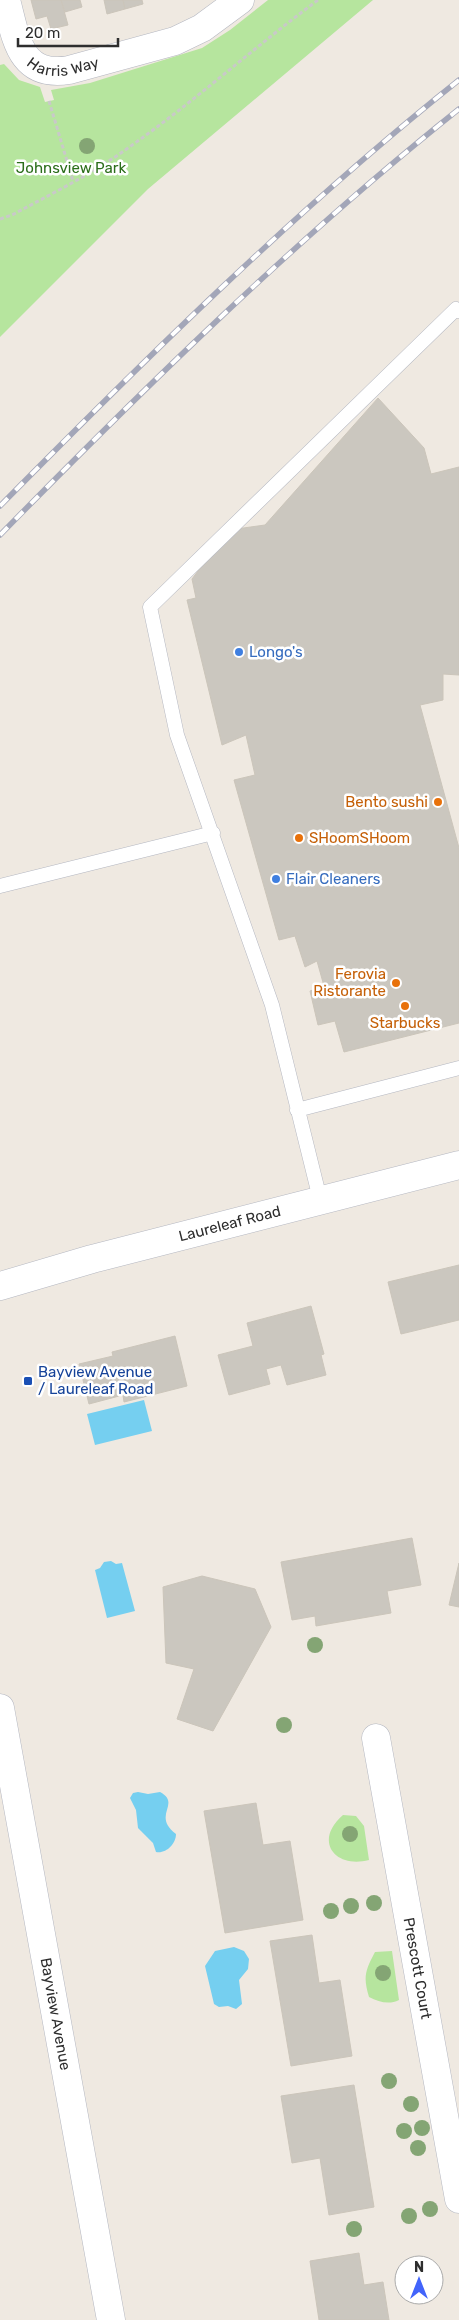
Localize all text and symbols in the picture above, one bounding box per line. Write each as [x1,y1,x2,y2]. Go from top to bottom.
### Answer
scale bar [18,15,118,47]
text: 20 m [25,24,60,42]
street label: Harris Way [23,53,101,80]
park label: Johnsview Park [16,159,126,177]
place label: Longo's [249,643,303,661]
marker: Longo's [233,646,245,658]
place label: Bento sushi [345,793,428,811]
marker: Bento sushi [432,796,444,808]
place label: SHoomSHoom [309,829,410,847]
marker: SHoomSHoom [293,832,305,844]
place label: Flair Cleaners [286,870,381,888]
marker: Flair Cleaners [270,873,282,885]
place label: Ferovia Ristorante [313,965,386,1000]
marker: Ferovia Ristorante [390,977,402,989]
marker: Starbucks [399,1000,411,1012]
place label: Starbucks [370,1014,441,1032]
street label: Laureleaf Road [177,1202,283,1245]
place label: Bayview Avenue / Laureleaf Road [38,1363,154,1398]
marker: Bayview Avenue / Laureleaf Road [22,1375,34,1387]
street label: Prescott Court [400,1916,435,2021]
street label: Bayview Avenue [36,1956,75,2072]
north arrow [394,2255,444,2305]
text: N [414,2259,424,2276]

